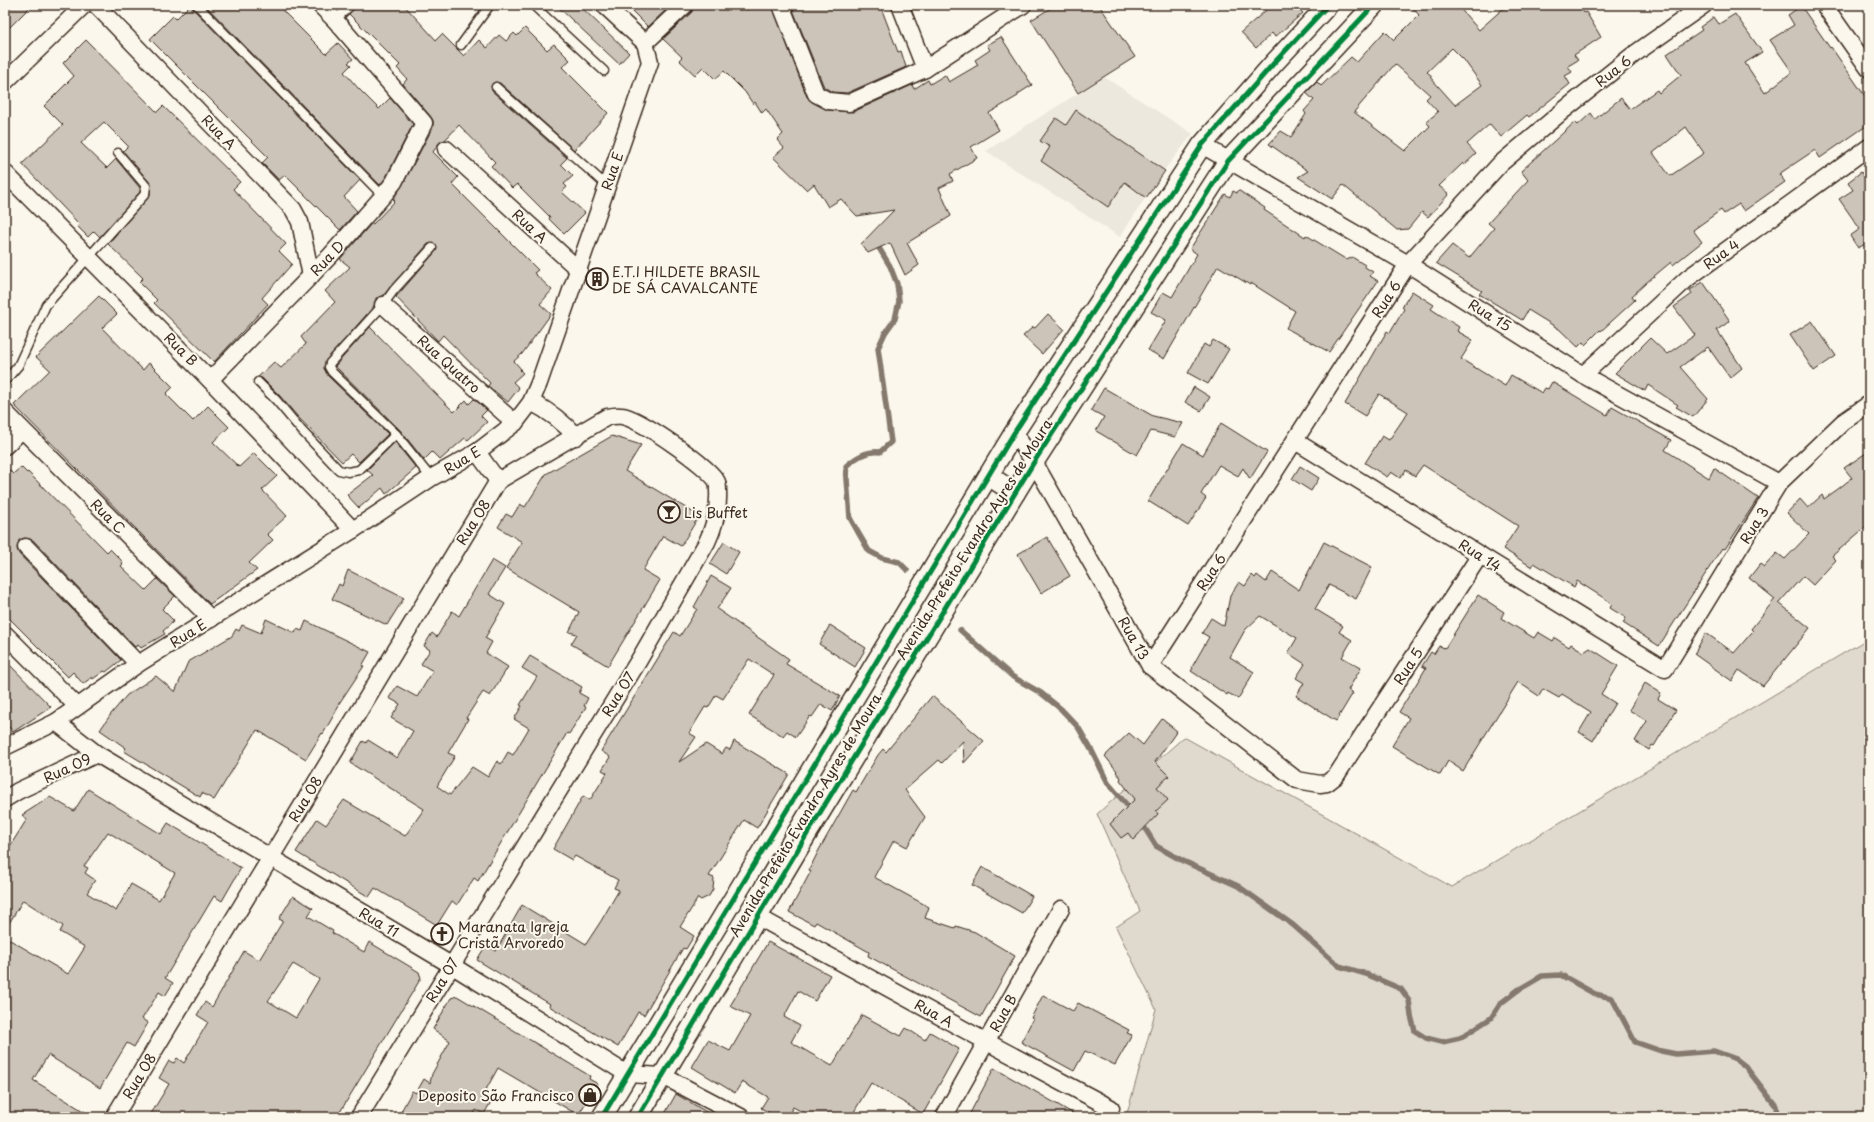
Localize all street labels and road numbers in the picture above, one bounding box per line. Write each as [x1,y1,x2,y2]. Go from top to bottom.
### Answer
street label: Rua 6 [1591,50,1636,92]
street label: Rua A [197,110,241,154]
street label: Rua E [596,149,628,193]
street label: Rua A [508,204,553,248]
street label: Rua 4 [1699,234,1743,274]
street label: Rua D [305,236,349,280]
street label: Rua 6 [1366,276,1406,322]
street label: Rua 15 [1464,294,1516,336]
street label: Rua B [159,327,203,371]
street label: Rua Quatro [413,330,485,398]
street label: Avenida Prefeito Evandro Ayres de Moura [891,414,1057,663]
street label: Rua E [440,441,485,479]
street label: Rua C [86,494,130,538]
street label: Rua 08 [451,495,495,549]
street label: Rua 3 [1734,502,1774,548]
street label: Rua 14 [1455,534,1505,576]
street label: Rua 6 [1191,549,1231,595]
street label: Rua E [166,613,211,652]
street label: Rua 13 [1113,613,1155,663]
street label: Rua 5 [1388,643,1428,689]
street label: Rua 07 [596,668,640,720]
street label: Avenida Prefeito Evandro Ayres de Moura [724,689,886,941]
street label: Rua 09 [40,748,94,788]
street label: Rua 08 [283,772,327,826]
street label: Rua 11 [355,902,403,942]
street label: Rua 07 [420,954,464,1006]
street label: Rua B [984,990,1022,1036]
street label: Rua A [911,994,957,1032]
street label: Rua 08 [117,1049,161,1103]

